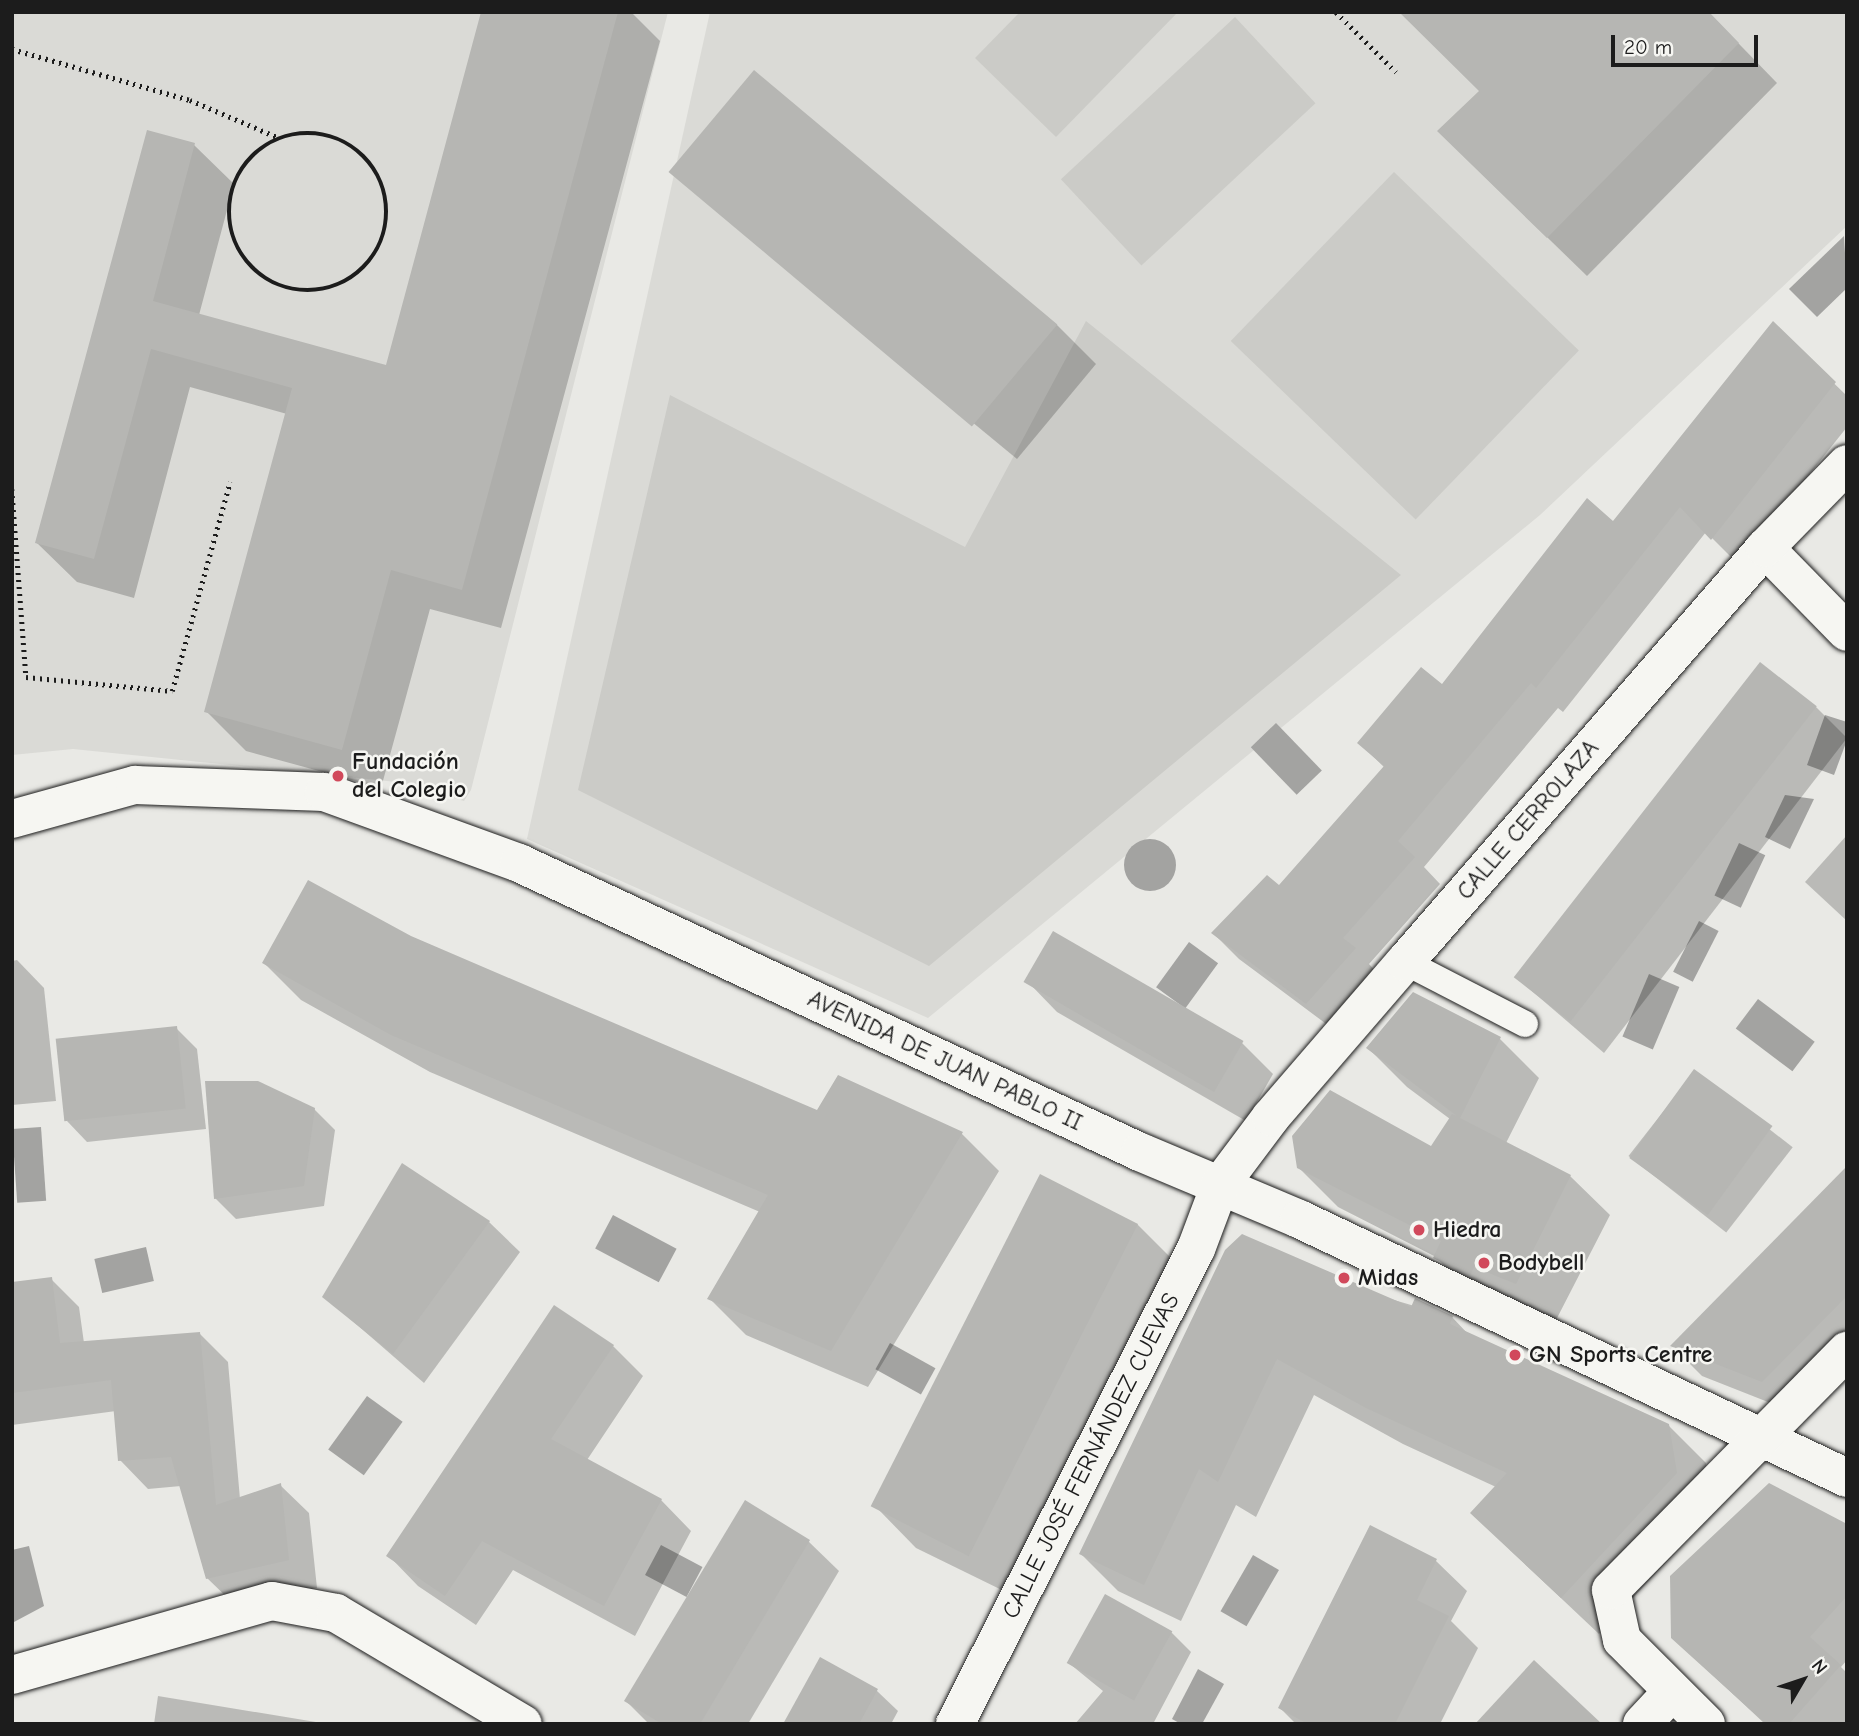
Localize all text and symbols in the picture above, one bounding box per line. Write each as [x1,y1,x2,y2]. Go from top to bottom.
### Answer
scale bar [1614,21,1761,65]
text: 20 m [1624,35,1672,59]
street label: CALLE CERROLAZA [1451,734,1605,906]
place label: Fundación del Colegio [352,748,466,804]
marker: Fundación del Colegio [330,768,346,784]
street label: AVENIDA DE JUAN PABLO II [803,985,1087,1137]
place label: Hiedra [1433,1216,1501,1244]
marker: Hiedra [1411,1222,1427,1238]
place label: Bodybell [1498,1249,1584,1277]
marker: Bodybell [1476,1255,1492,1271]
place label: Midas [1358,1264,1418,1292]
marker: Midas [1336,1270,1352,1286]
street label: CALLE JOSÉ FERNÁNDEZ CUEVAS [996,1288,1186,1624]
place label: GN Sports Centre [1529,1341,1712,1369]
marker: GN Sports Centre [1507,1347,1523,1363]
north arrow [1768,1645,1838,1715]
text: N [1807,1655,1832,1679]

